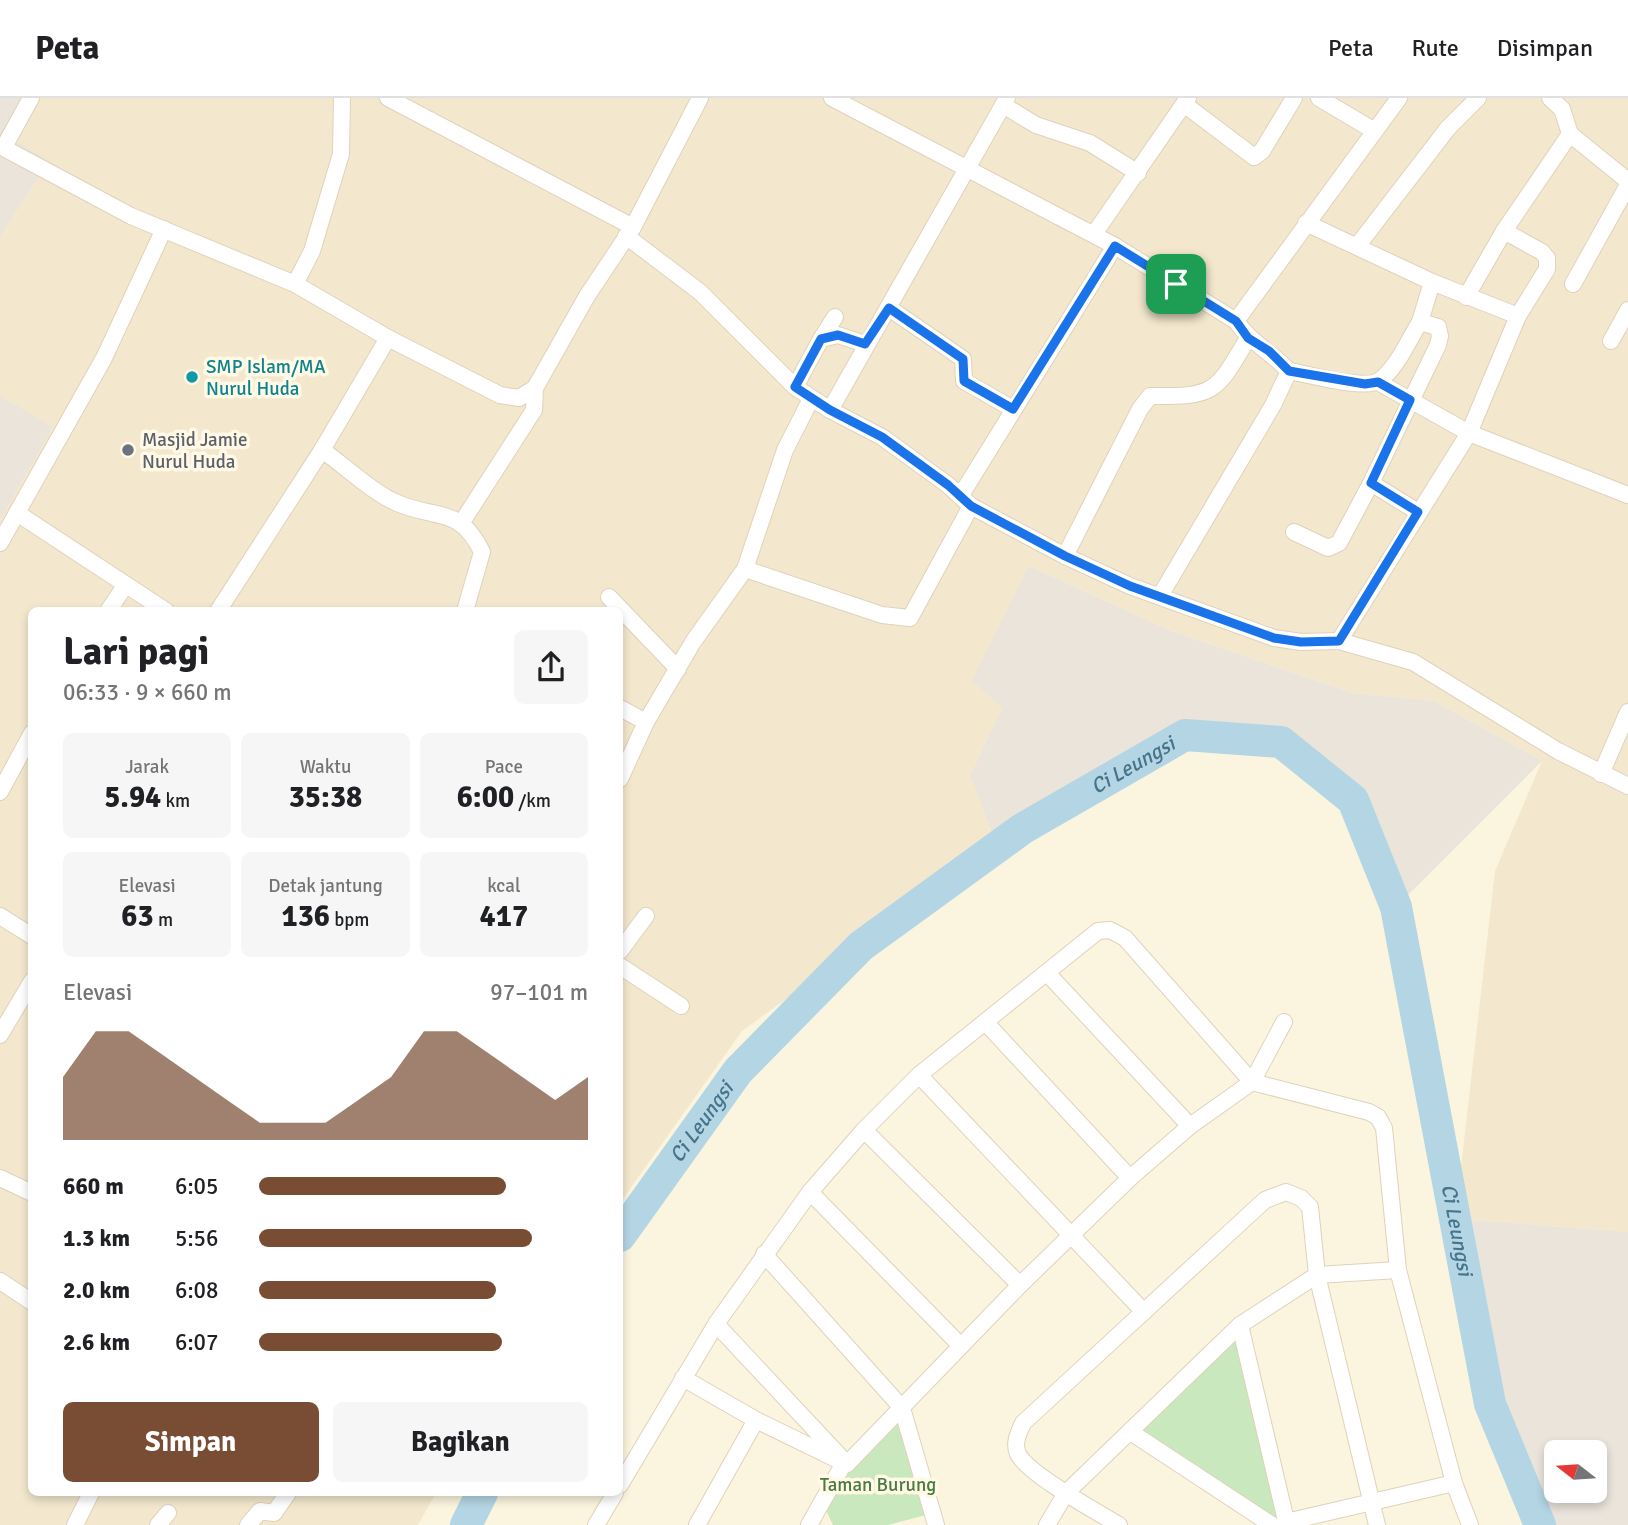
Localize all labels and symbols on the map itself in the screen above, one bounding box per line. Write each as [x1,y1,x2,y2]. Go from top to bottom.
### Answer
pin [1146,254,1206,314]
place label: SMP Islam/MA Nurul Huda [206,355,326,401]
marker: SMP Islam/MA Nurul Huda [184,369,200,385]
place label: Masjid Jamie Nurul Huda [142,428,247,474]
marker: Masjid Jamie Nurul Huda [120,442,136,458]
water label: Ci Leungsi [1086,730,1181,800]
water label: Ci Leungsi [664,1075,740,1167]
water label: Ci Leungsi [1436,1182,1479,1280]
north arrow [1544,1440,1606,1503]
park label: Taman Burung [820,1473,936,1497]

